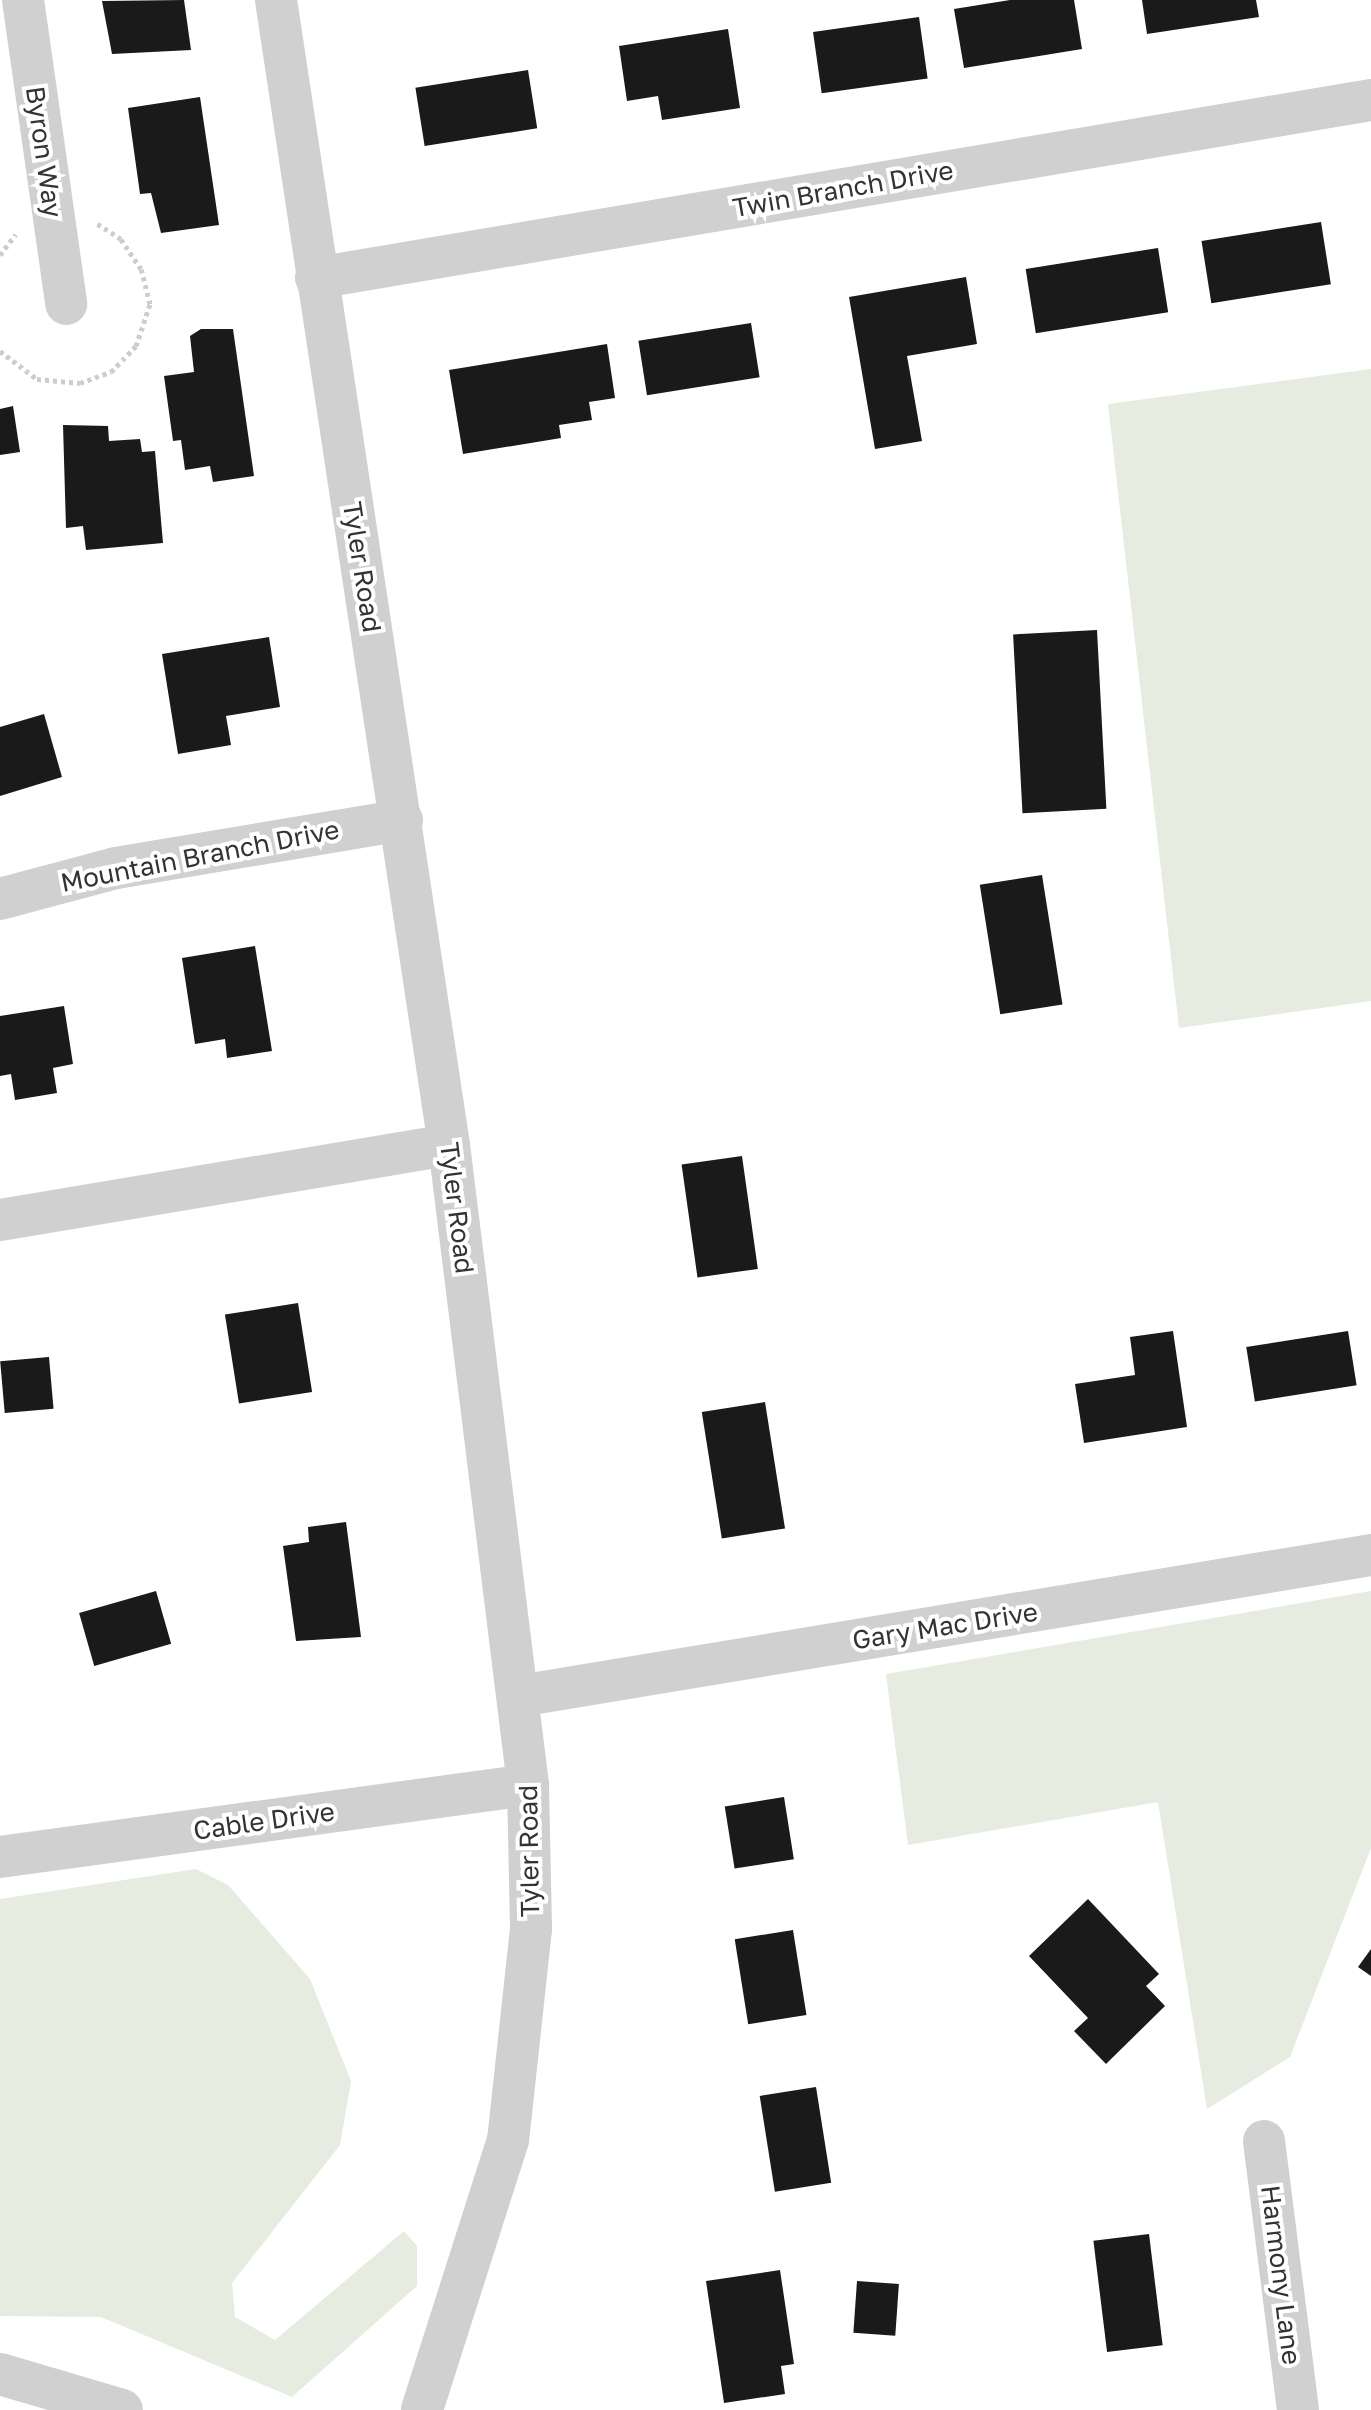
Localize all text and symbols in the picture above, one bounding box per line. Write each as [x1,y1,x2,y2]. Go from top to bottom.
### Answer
street label: Byron Way [19,84,69,220]
street label: Twin Branch Drive [730,154,956,224]
street label: Tyler Road [336,499,388,635]
street label: Mountain Branch Drive [58,814,342,898]
street label: Tyler Road [433,1141,481,1275]
street label: Gary Mac Drive [850,1596,1040,1656]
street label: Tyler Road [512,1785,546,1917]
street label: Cable Drive [191,1796,337,1846]
street label: Harmony Lane [1255,2183,1307,2367]

